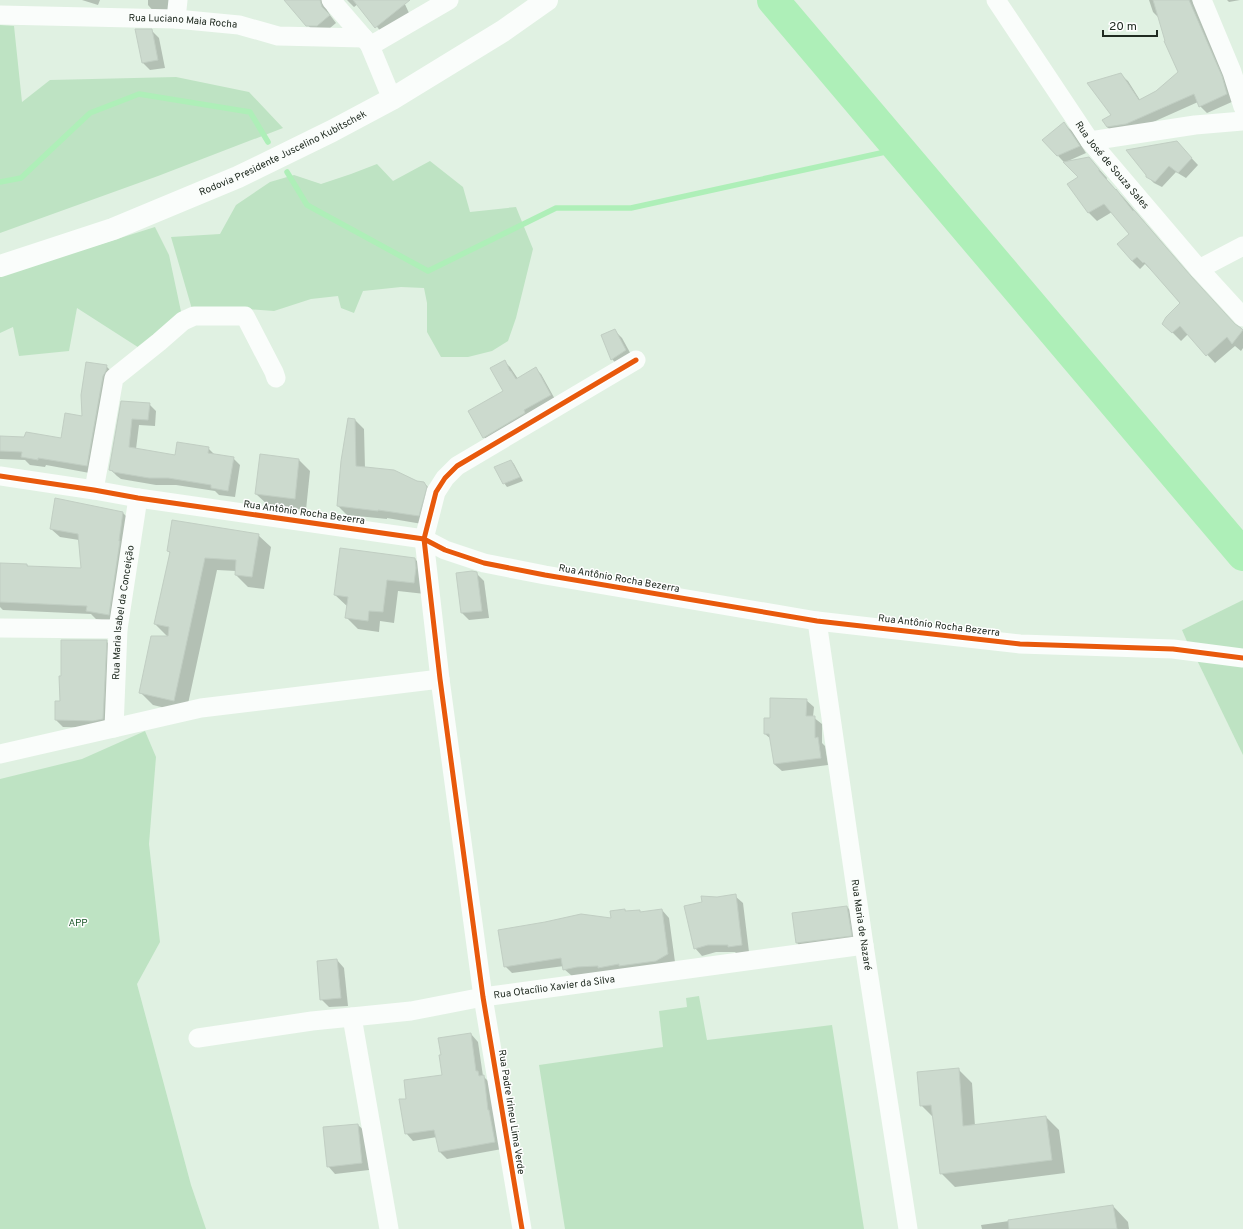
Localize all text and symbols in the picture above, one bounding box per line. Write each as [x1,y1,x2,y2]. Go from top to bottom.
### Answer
street label: Rua Luciano Maia Rocha [128,11,238,31]
scale bar [1103,12,1157,38]
text: 20 m [1109,19,1137,35]
street label: Rodovia Presidente Juscelino Kubitschek [197,107,369,199]
street label: Rua José de Souza Sales [1072,119,1152,212]
street label: Rua Antônio Rocha Bezerra [242,498,366,528]
street label: Rua Maria Isabel da Conceição [109,544,137,680]
street label: Rua Antônio Rocha Bezerra [557,562,681,596]
street label: Rua Antônio Rocha Bezerra [877,612,1001,640]
street label: Rua Maria de Nazaré [848,878,874,971]
park label: APP [68,917,88,930]
street label: Rua Otacílio Xavier da Silva [493,973,616,1002]
street label: Rua Padre Irineu Lima Verde [495,1049,527,1175]

